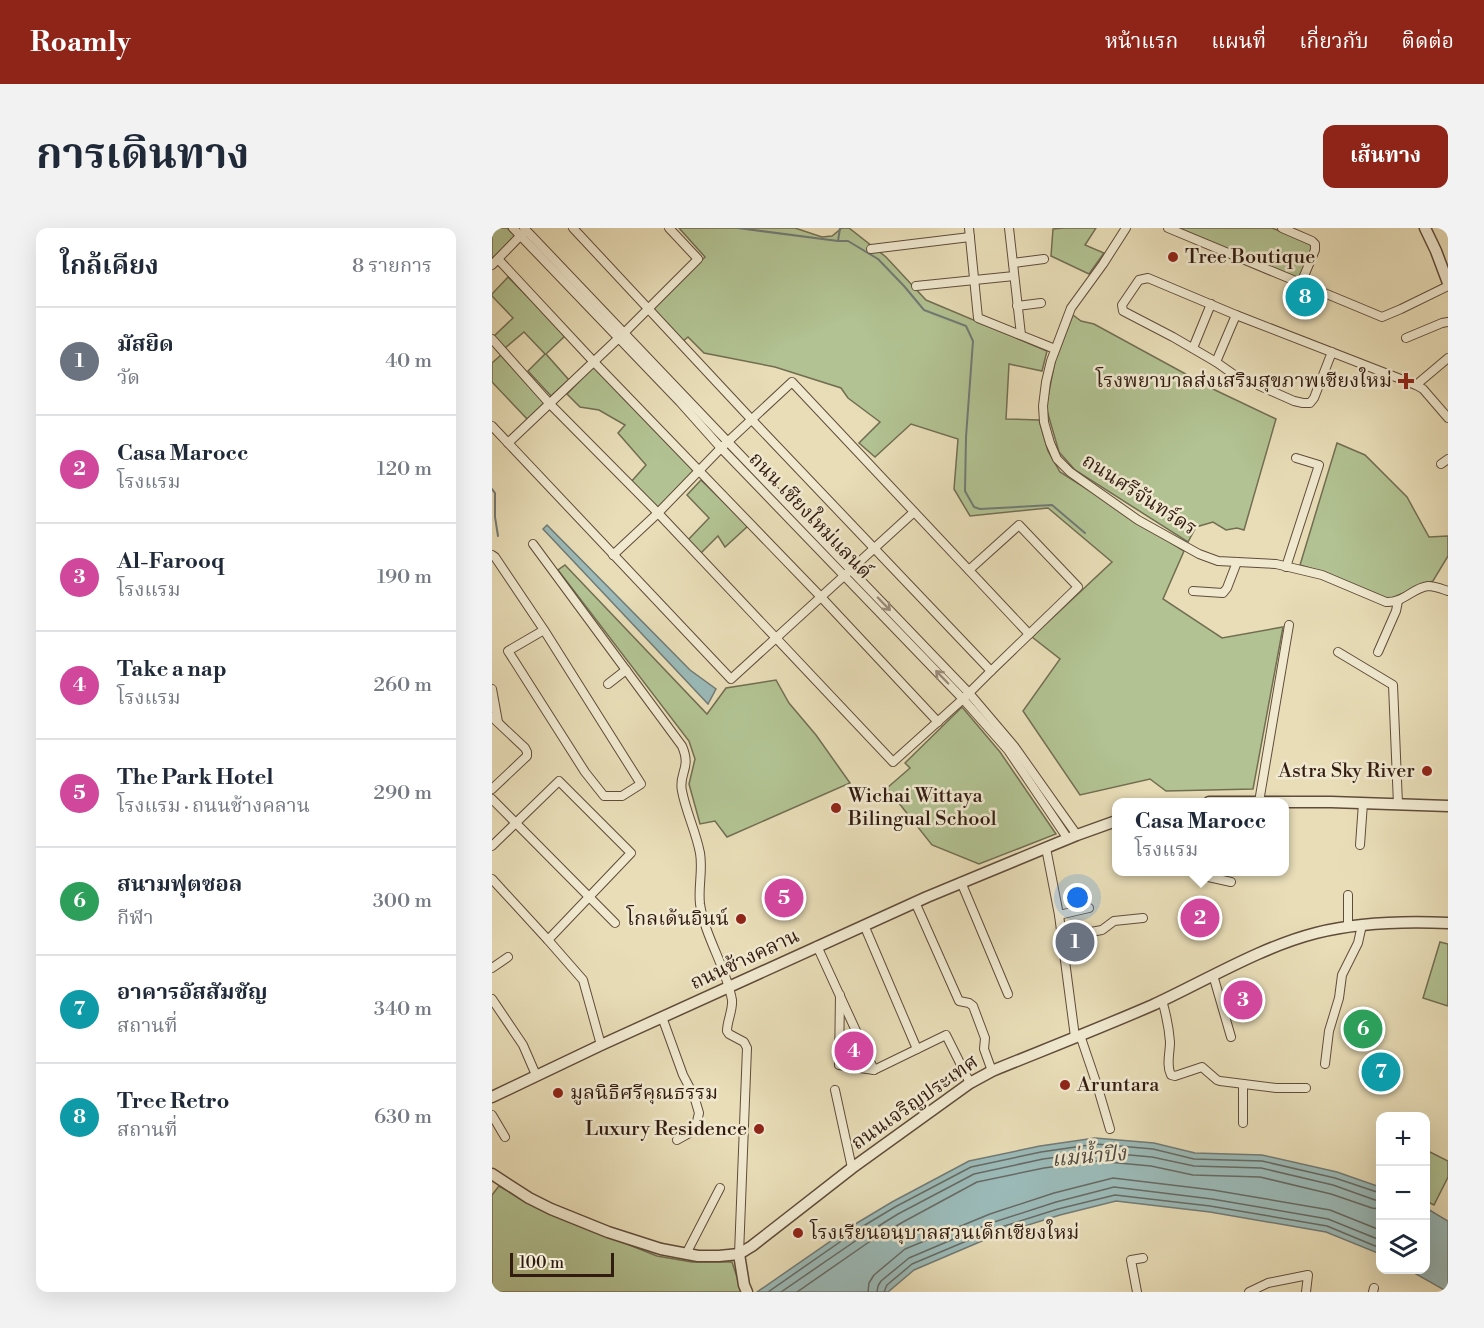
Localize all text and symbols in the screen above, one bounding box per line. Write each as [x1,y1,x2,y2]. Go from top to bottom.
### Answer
text: Roamly [30,25,131,60]
text: หน้าแรก [1105,29,1178,55]
text: แผนที่ [1211,29,1266,55]
text: เกี่ยวกับ [1299,29,1369,55]
text: ติดต่อ [1402,29,1454,55]
button: เส้นทาง [1323,125,1448,188]
text: การเดินทาง [36,129,249,182]
place label: Tree Boutique [1185,245,1315,270]
text: ใกล้เคียง [60,250,159,282]
marker: Tree Boutique [1166,250,1180,264]
text: 8 รายการ [352,254,432,279]
pin: 8 [1286,274,1324,320]
text: มัสยิด [117,331,174,358]
text: 1 [75,349,84,374]
text: 40 m [385,349,432,374]
text: วัด [117,366,140,391]
place label: โรงพยาบาลส่งเสริมสุขภาพเชียงใหม่ [1095,366,1392,394]
marker: โรงพยาบาลส่งเสริมสุขภาพเชียงใหม่ [1397,372,1415,390]
text: Casa Marocc [117,440,249,467]
street label: ถนน เชียงใหม่แลนด์ [743,446,878,585]
street label: ถนนศรีจันทร์ดร [1077,449,1201,541]
text: 2 [73,457,86,482]
text: 120 m [377,457,432,482]
text: โรงแรม [117,470,181,495]
text: Al-Farooq [117,548,225,575]
text: 3 [73,565,86,590]
text: 190 m [377,565,432,590]
text: โรงแรม [117,578,181,603]
one-way arrow [877,596,892,611]
text: Take a nap [117,656,227,683]
one-way arrow [935,670,949,685]
text: 4 [73,673,86,698]
text: 260 m [374,673,432,698]
text: โรงแรม [117,686,181,711]
place label: Astra Sky River [1277,759,1415,784]
text: The Park Hotel [117,764,273,791]
marker: Astra Sky River [1420,764,1434,778]
text: 5 [73,781,86,806]
text: 290 m [374,781,432,806]
place label: Wichai Wittaya Bilingual School [847,784,997,832]
text: โรงแรม · ถนนช้างคลาน [117,794,310,819]
popup [1112,798,1289,876]
marker: Wichai Wittaya Bilingual School [829,801,843,815]
text: Casa Marocc [1135,808,1266,835]
text: โรงแรม [1135,838,1198,863]
text: สนามฟุตซอล [117,871,242,898]
pin: 5 [764,876,804,920]
your location [1063,883,1092,912]
text: 6 [73,889,86,914]
text: 300 m [373,889,432,914]
pin: 2 [1180,896,1220,940]
place label: โกลเด้นอินน์ [625,904,729,932]
text: กีฬา [117,906,153,931]
marker: โกลเด้นอินน์ [734,912,748,926]
pin: 1 [1056,920,1094,964]
street label: ถนนช้างคลาน [686,924,804,996]
pin: 3 [1224,978,1263,1022]
text: อาคารอัสสัมชัญ [117,979,268,1006]
text: 7 [74,997,85,1022]
text: 340 m [374,997,432,1022]
pin: 6 [1344,1006,1382,1052]
text: สถานที่ [117,1014,178,1039]
pin: 4 [834,1028,874,1074]
street label: ถนนเจริญประเทศ [847,1050,983,1156]
pin: 7 [1362,1050,1400,1094]
place label: Aruntara [1076,1073,1160,1098]
marker: Aruntara [1058,1078,1072,1092]
place label: มูลนิธิศรีคุณธรรม [570,1081,718,1106]
marker: มูลนิธิศรีคุณธรรม [551,1086,565,1100]
text: Tree Retro [117,1088,229,1115]
text: 8 [73,1105,86,1130]
text: 630 m [374,1105,432,1130]
map controls [1376,1112,1430,1274]
button: + [1376,1112,1430,1166]
place label: Luxury Residence [585,1117,747,1142]
text: สถานที่ [117,1118,178,1143]
marker: Luxury Residence [752,1122,766,1136]
water label: แม่น้ำปิง [1050,1137,1129,1173]
button: − [1376,1166,1430,1220]
place label: โรงเรียนอนุบาลสวนเด็กเชียงใหม่ [809,1218,1079,1246]
button: layers [1376,1220,1430,1274]
marker: โรงเรียนอนุบาลสวนเด็กเชียงใหม่ [791,1226,805,1240]
scale bar [510,1250,614,1278]
text: 100 m [519,1253,564,1273]

